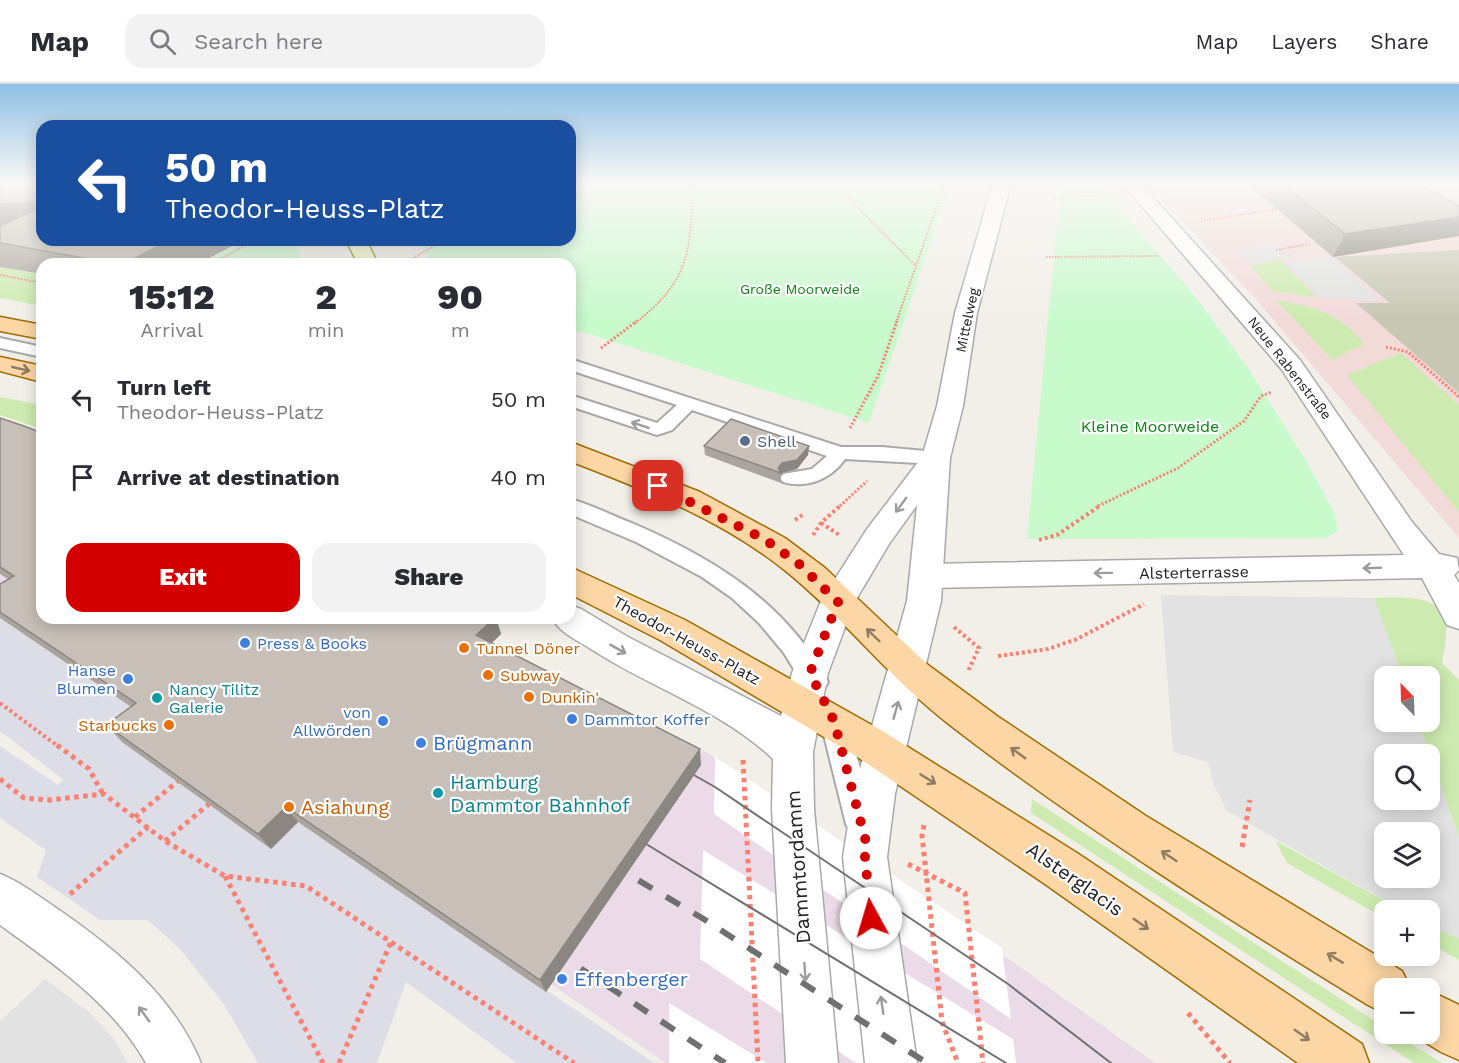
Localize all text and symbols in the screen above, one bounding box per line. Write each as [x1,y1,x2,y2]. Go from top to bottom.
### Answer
search box [125,14,545,68]
text: Map [30,25,89,58]
icon: search [146,25,179,58]
text: Search here [194,29,323,54]
text: Map [1195,29,1238,54]
text: Layers [1271,29,1337,54]
text: Share [1370,29,1429,54]
text: 50 m [165,143,268,192]
icon: left [66,144,144,222]
text: Theodor-Heuss-Platz [165,193,444,225]
text: 15:12 [129,276,215,318]
text: 2 [315,276,337,318]
text: 90 [437,276,483,318]
park label: Große Moorweide [740,281,860,297]
street label: Mittelweg [952,286,982,354]
street label: Neue Rabenstraße [1245,313,1335,423]
text: Arrival [141,318,203,342]
text: min [308,318,344,342]
text: m [451,318,470,342]
one-way arrow [11,363,30,375]
text: Turn left [117,375,211,400]
icon: left [66,383,99,416]
text: 50 m [491,387,546,412]
text: Theodor-Heuss-Platz [117,400,324,424]
park label: Kleine Moorweide [1081,417,1219,436]
one-way arrow [631,418,650,429]
place label: Shell [757,432,796,451]
marker: Shell [738,434,752,448]
pin [632,460,683,511]
icon: arrive [66,461,99,494]
text: Arrive at destination [117,465,340,490]
text: 40 m [490,465,546,490]
icon: arrive [641,469,674,502]
one-way arrow [895,497,907,513]
button: Exit [66,543,300,612]
button: Share [312,543,546,612]
street label: Alsterterrasse [1139,562,1249,583]
one-way arrow [1363,562,1383,574]
one-way arrow [1094,567,1114,579]
street label: Theodor-Heuss-Platz [610,592,764,689]
one-way arrow [866,628,881,642]
place label: Press & Books [257,634,367,653]
marker: Press & Books [238,636,252,650]
place label: Tunnel Döner [476,639,581,658]
marker: Tunnel Döner [457,641,471,655]
one-way arrow [609,644,627,655]
place label: Hanse Blumen [56,661,116,698]
place label: Subway [500,666,561,685]
north arrow [1374,666,1440,732]
map controls [1374,666,1440,1044]
marker: Subway [481,668,495,682]
marker: Hanse Blumen [121,672,135,686]
place label: Nancy Tilitz Galerie [169,680,259,717]
place label: Dunkin' [541,688,599,707]
marker: Dunkin' [522,690,536,704]
marker: Nancy Tilitz Galerie [150,691,164,705]
one-way arrow [891,701,902,720]
place label: von Allwörden [293,703,371,740]
place label: Dammtor Koffer [584,710,711,729]
marker: Dammtor Koffer [565,712,579,726]
marker: von Allwörden [376,714,390,728]
place label: Starbucks [78,716,157,735]
marker: Starbucks [162,718,176,732]
place label: Brügmann [433,731,532,755]
marker: Brügmann [414,736,428,750]
button: search [1374,744,1440,810]
one-way arrow [1011,747,1027,759]
place label: Hamburg Dammtor Bahnhof [450,770,630,817]
one-way arrow [920,773,937,786]
marker: Hamburg Dammtor Bahnhof [431,786,445,800]
street label: Dammtordamm [781,789,815,945]
place label: Asiahung [301,795,389,819]
marker: Asiahung [282,800,296,814]
button: layers [1374,822,1440,888]
street label: Alsterglacis [1022,837,1128,921]
one-way arrow [1161,850,1178,862]
position arrow [839,886,903,950]
button: + [1374,900,1440,966]
one-way arrow [1133,918,1150,931]
one-way arrow [1327,952,1344,964]
one-way arrow [800,961,811,981]
place label: Effenberger [574,967,688,991]
marker: Effenberger [555,972,569,986]
button: − [1374,978,1440,1044]
one-way arrow [877,996,888,1015]
one-way arrow [138,1006,150,1022]
one-way arrow [1293,1029,1310,1041]

